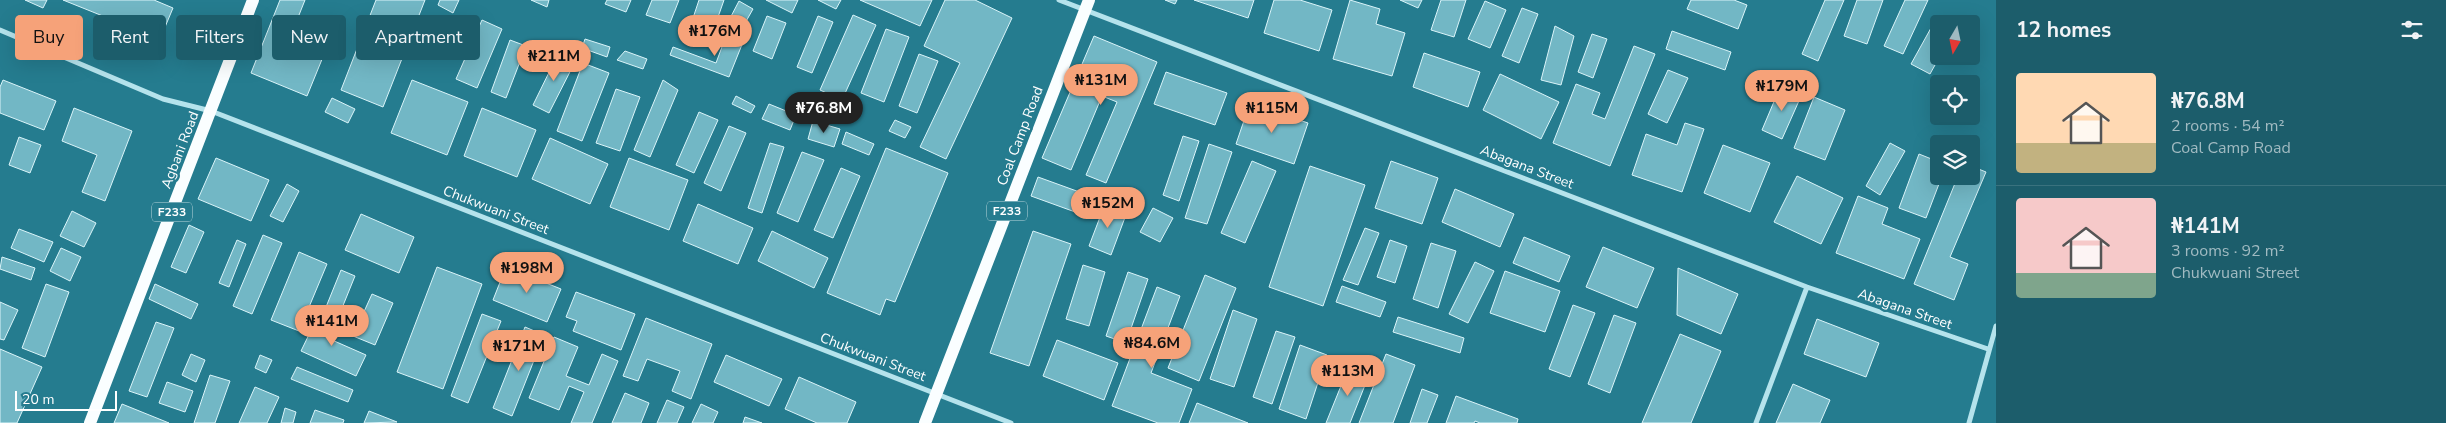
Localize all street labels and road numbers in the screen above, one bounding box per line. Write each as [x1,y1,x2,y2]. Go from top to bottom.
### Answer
street label: Coal Camp Road [992,84,1048,188]
street label: Agbani Road [157,109,203,191]
street label: Abagana Street [1478,140,1577,194]
street label: Chukwuani Street [440,181,552,239]
road number: F233 [152,202,192,222]
road number: F233 [987,202,1027,220]
street label: Abagana Street [1855,284,1955,334]
street label: Chukwuani Street [817,328,929,386]

